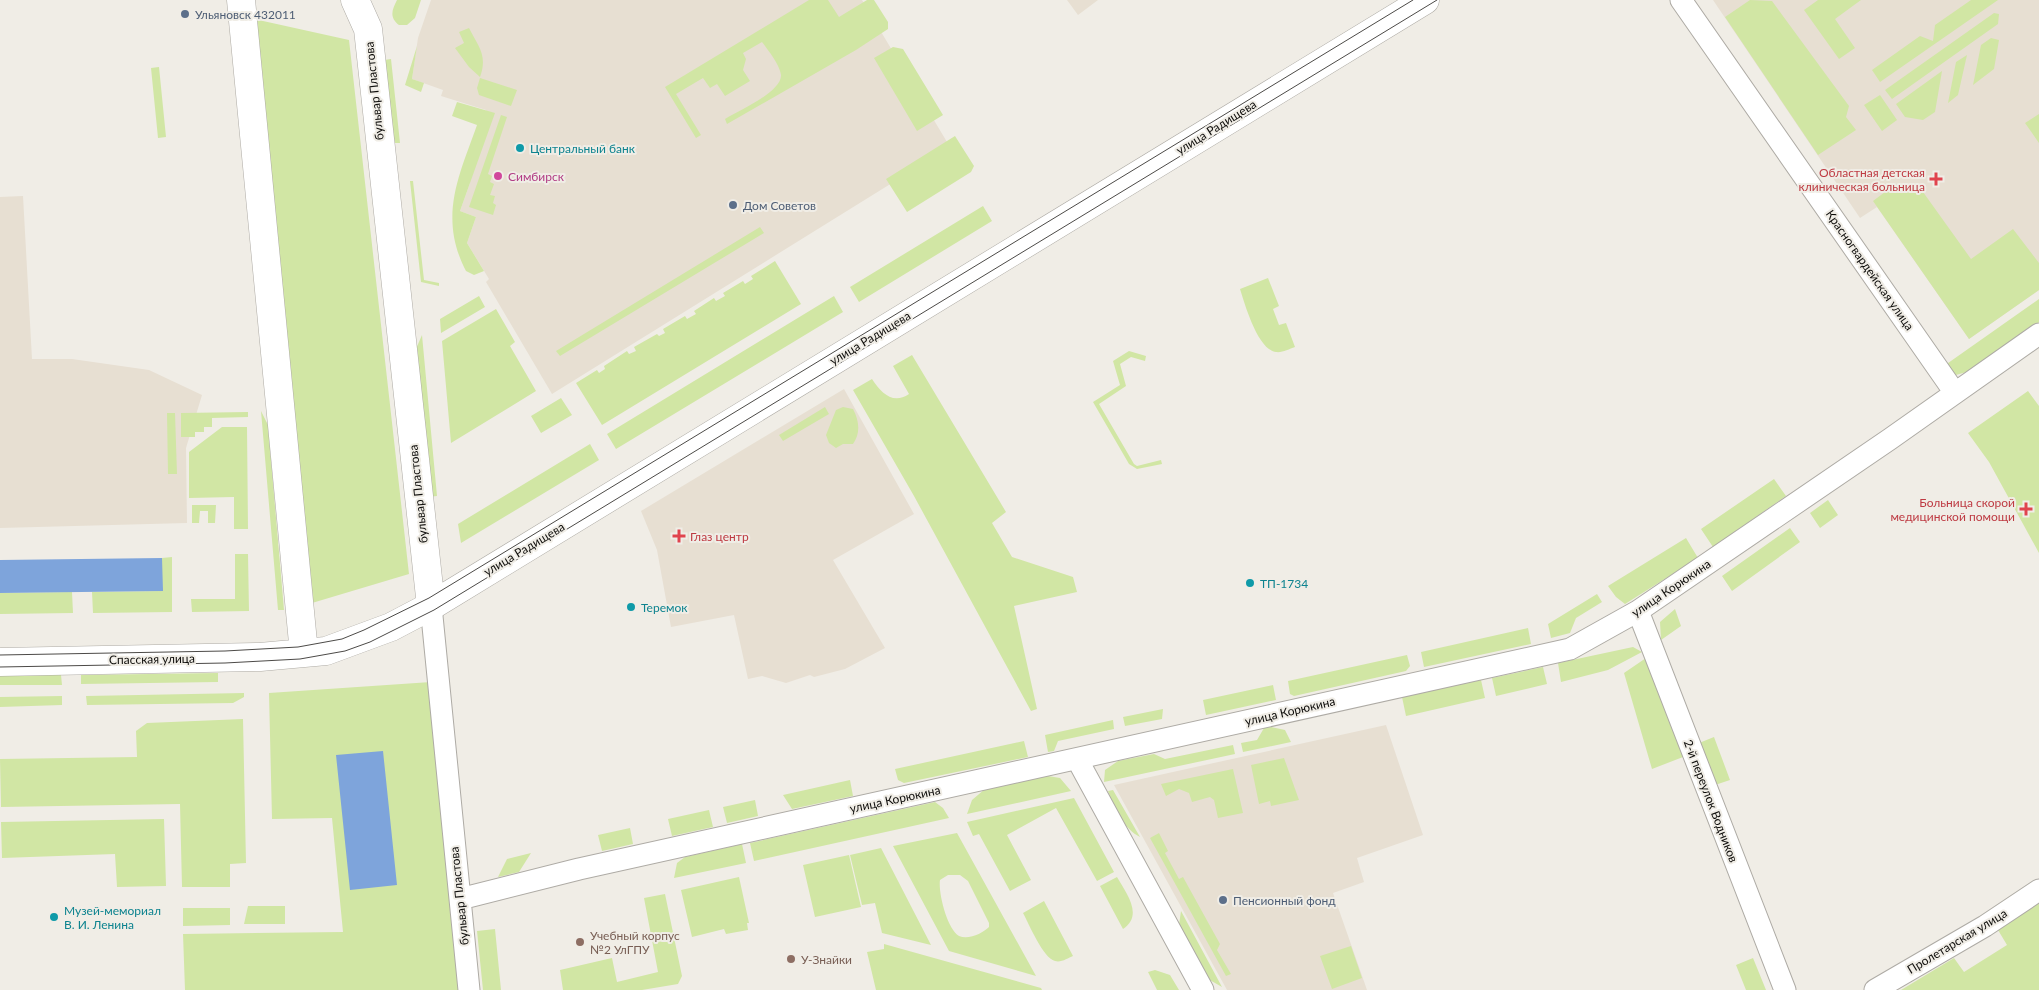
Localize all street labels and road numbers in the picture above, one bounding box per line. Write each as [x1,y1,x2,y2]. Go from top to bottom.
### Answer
street label: бульвар Пластова [361,41,387,141]
street label: улица Радищева [1173,96,1259,158]
street label: Красногвардейская улица [1823,207,1917,333]
street label: улица Радищева [827,308,913,368]
street label: бульвар Пластова [405,444,431,544]
street label: улица Радищева [481,519,567,579]
street label: улица Корюкина [1629,556,1713,620]
street label: Спасская улица [109,651,195,667]
street label: улица Корюкина [1243,693,1337,729]
street label: 2-й переулок Водников [1681,738,1741,864]
street label: улица Корюкина [848,782,942,816]
street label: бульвар Пластова [446,846,472,946]
street label: Пролетарская улица [1904,905,2010,977]

